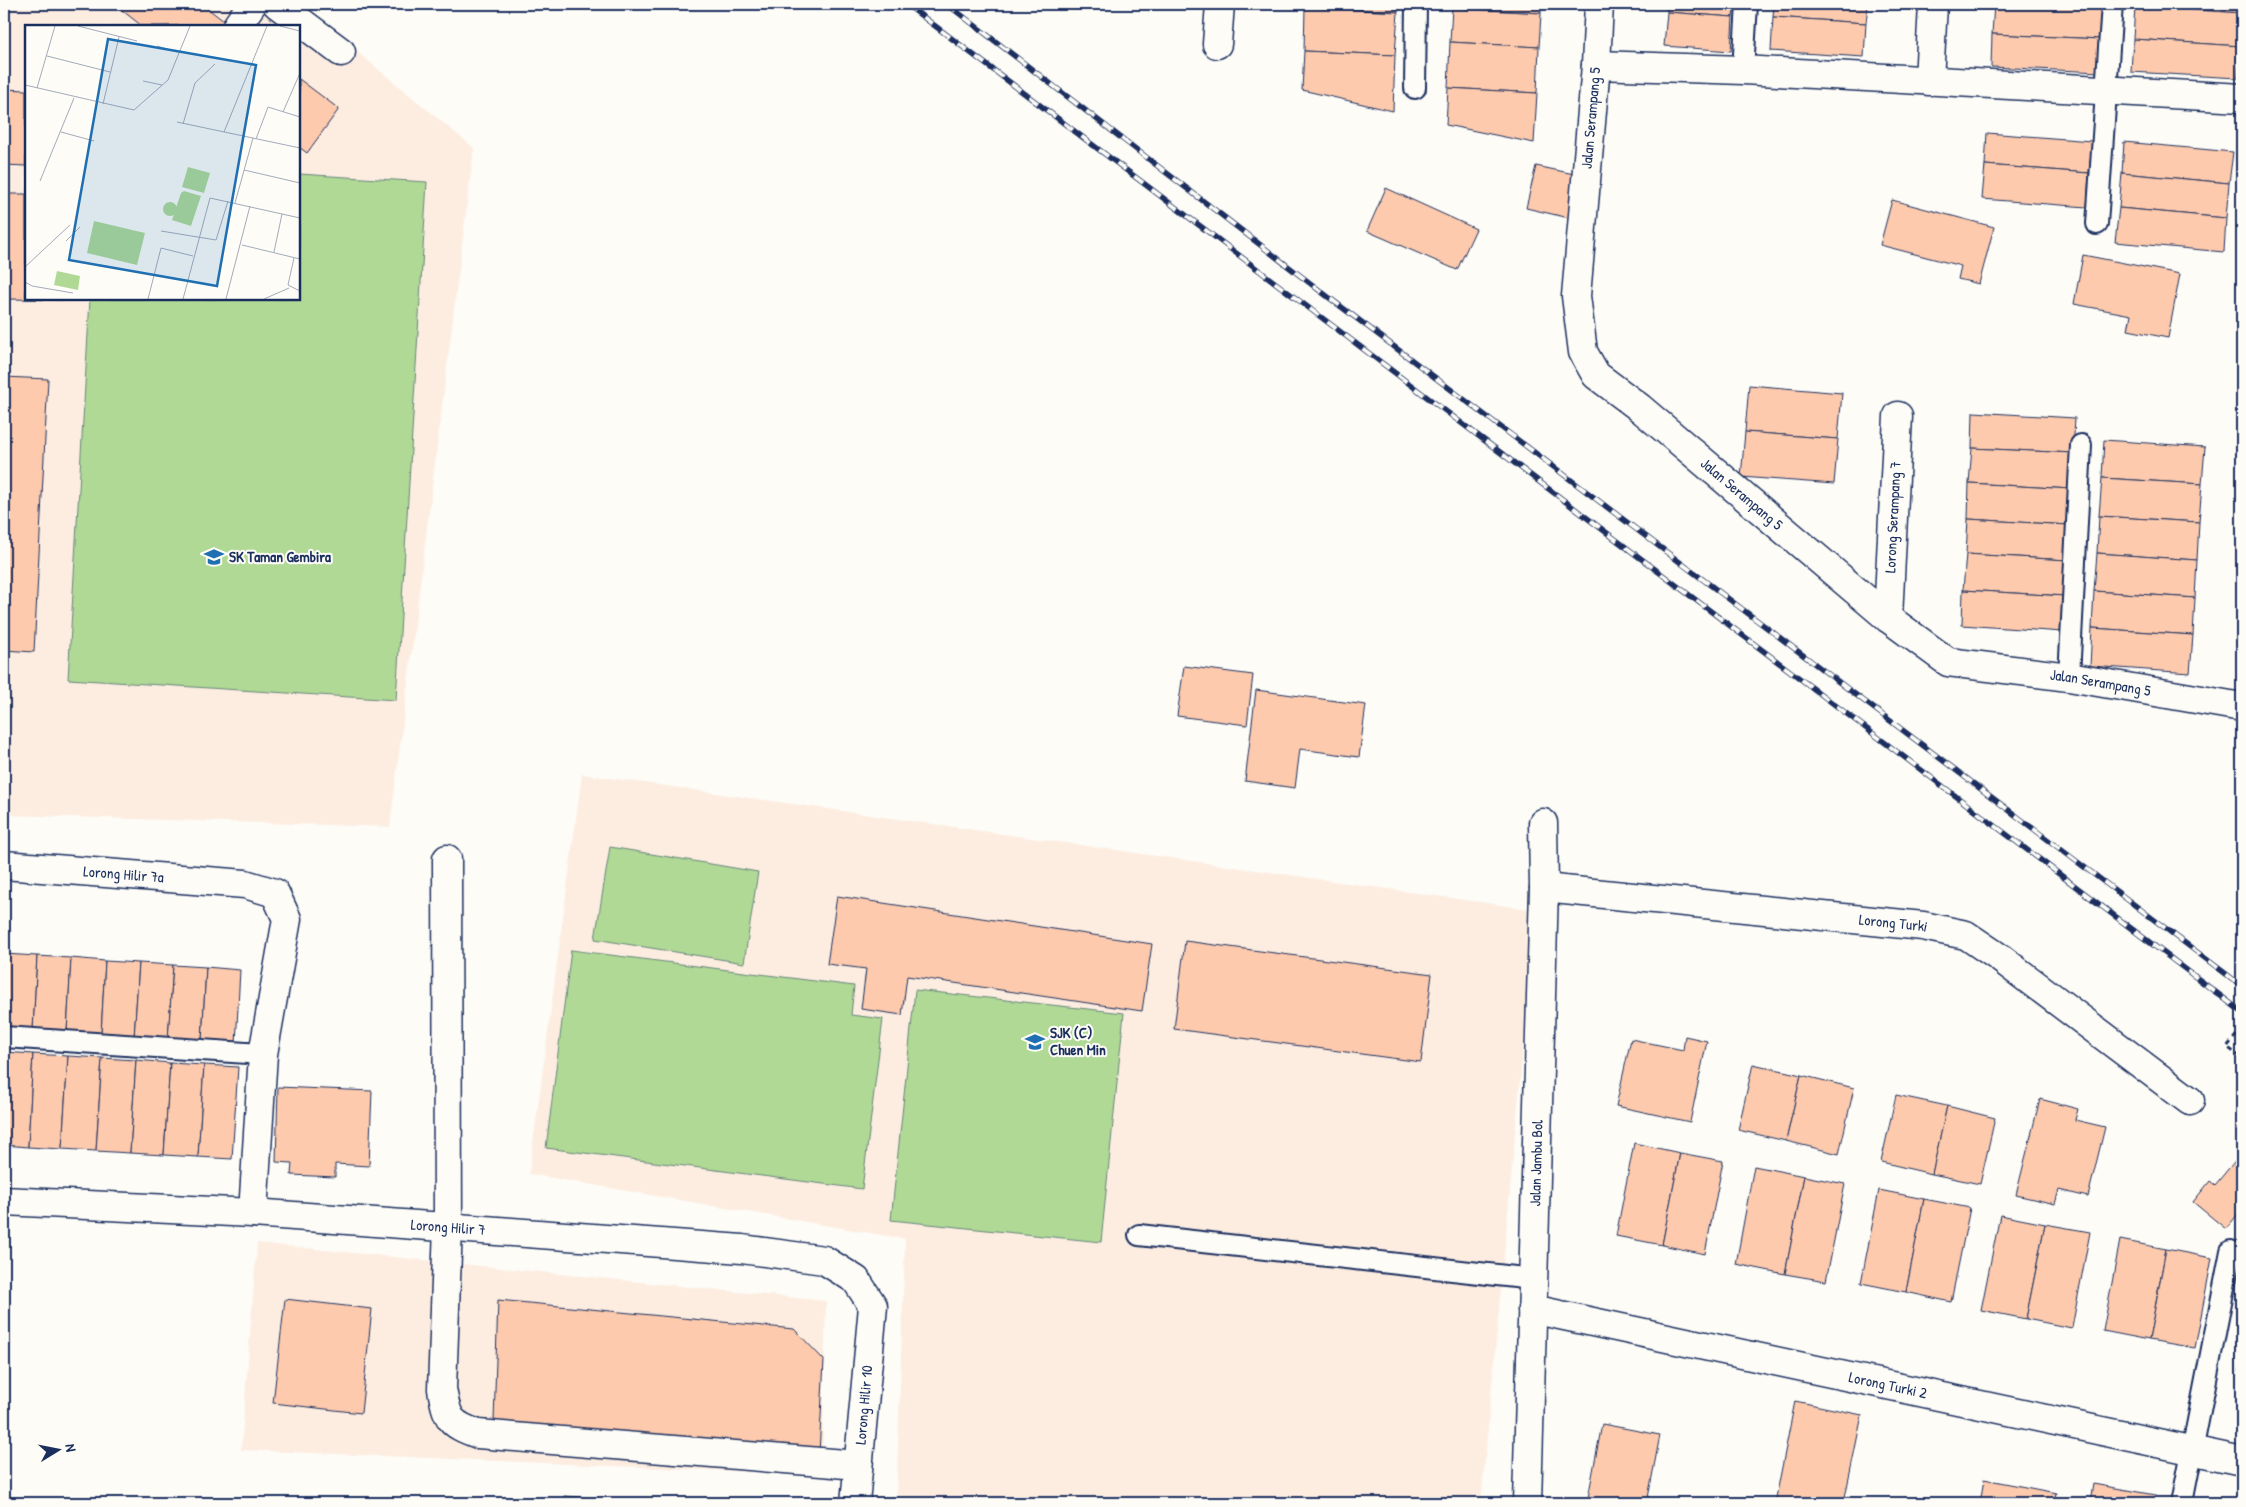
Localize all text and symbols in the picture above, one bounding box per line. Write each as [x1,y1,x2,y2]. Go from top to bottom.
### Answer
inset map [25,25,300,300]
street label: Jalan Serampang 5 [1576,66,1605,170]
street label: Jalan Serampang 5 [1696,453,1788,535]
street label: Lorong Serampang 7 [1879,461,1906,573]
school or university icon: SK Taman Gembira [203,546,225,568]
place label: SK Taman Gembira [229,546,331,567]
street label: Jalan Serampang 5 [2049,664,2153,701]
street label: Lorong Hilir 7a [83,860,165,888]
street label: Lorong Turki [1858,909,1930,937]
place label: SJK (C) Chuen Min [1050,1022,1106,1060]
school or university icon: SJK (C) Chuen Min [1024,1031,1046,1053]
street label: Jalan Jambu Bol [1524,1120,1548,1207]
street label: Lorong Hilir 7 [410,1214,486,1240]
street label: Lorong Hilir 10 [850,1364,877,1445]
street label: Lorong Turki 2 [1847,1366,1929,1403]
north arrow [32,1424,82,1474]
text: N [61,1442,81,1454]

